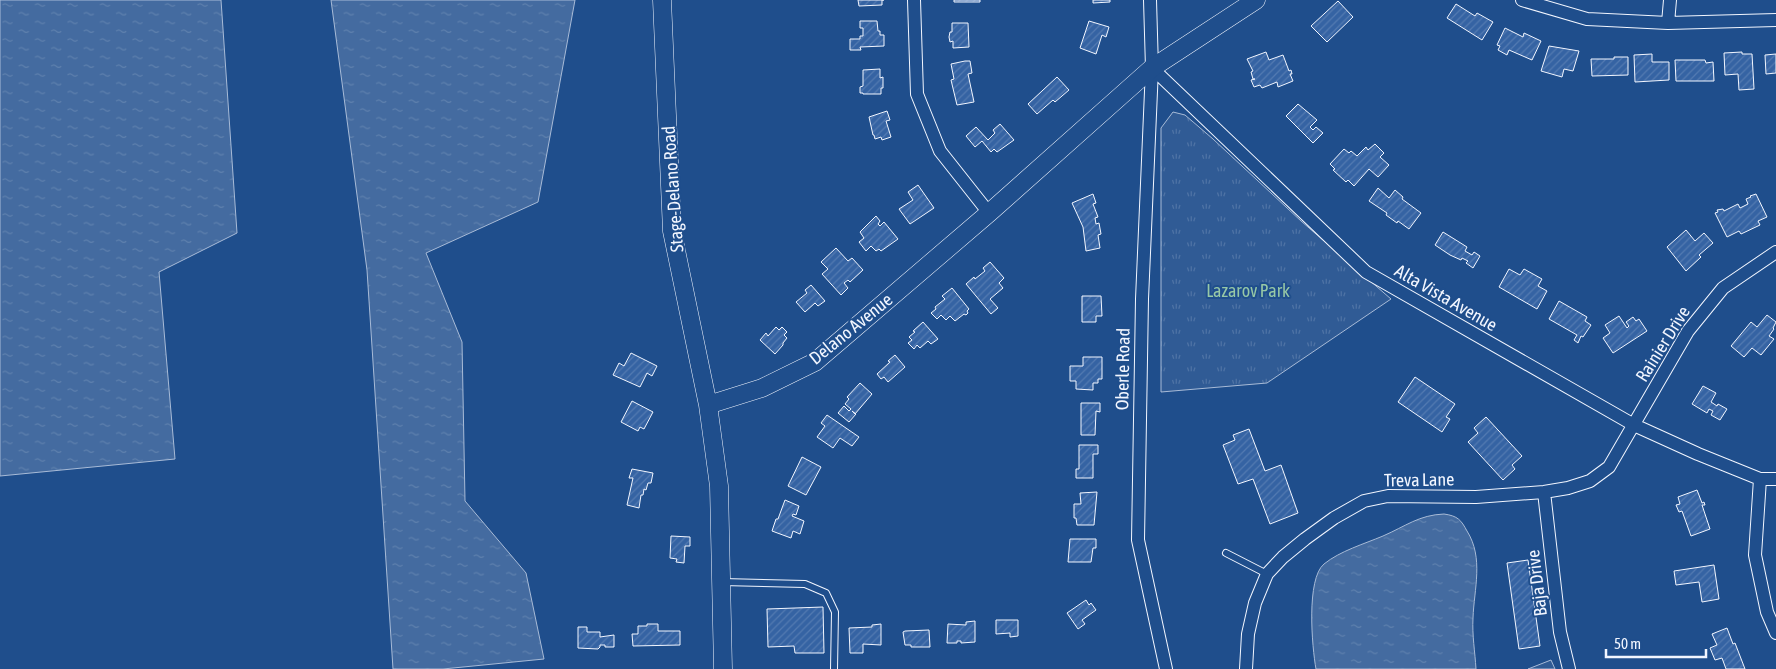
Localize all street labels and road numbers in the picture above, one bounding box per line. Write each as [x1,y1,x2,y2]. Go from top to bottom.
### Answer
street label: Stage-Delano Road [658,125,687,253]
street label: Alta Vista Avenue [1391,260,1501,335]
street label: Delano Avenue [805,289,896,369]
street label: Rainier Drive [1631,302,1694,385]
street label: Oberle Road [1111,328,1134,410]
street label: Treva Lane [1384,468,1454,491]
street label: Baja Drive [1522,549,1551,618]

